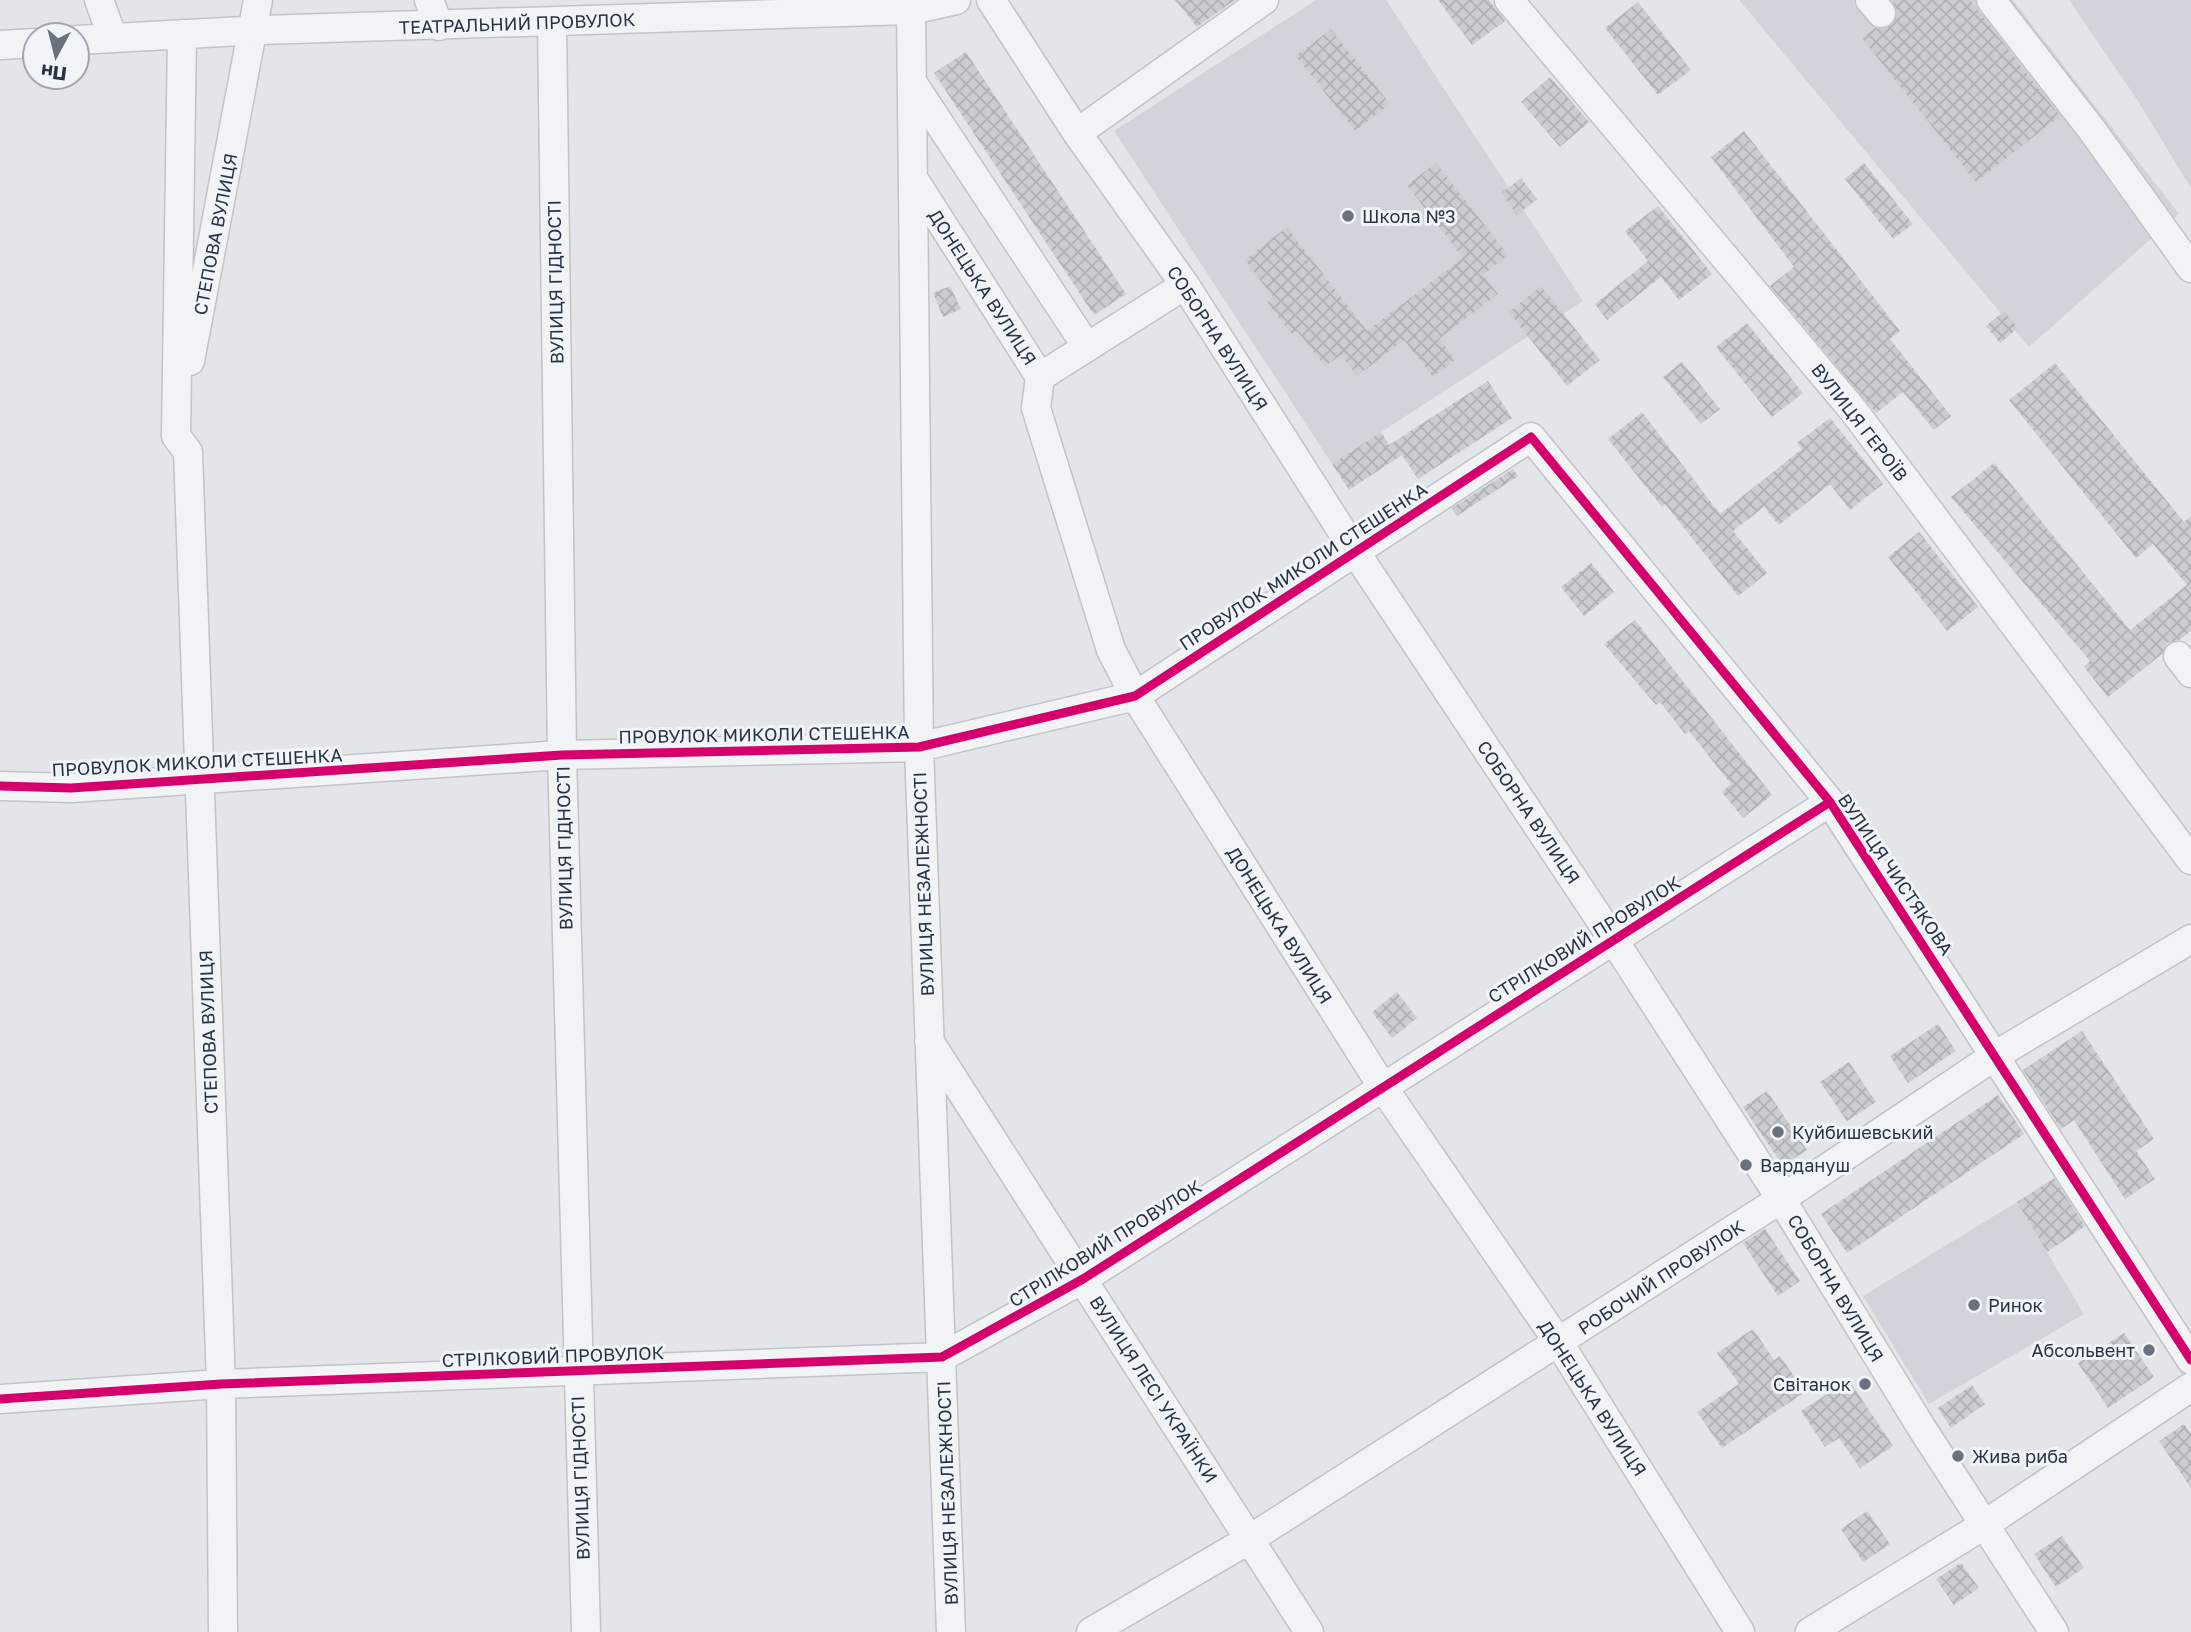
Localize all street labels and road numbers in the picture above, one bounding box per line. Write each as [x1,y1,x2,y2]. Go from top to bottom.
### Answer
street label: ТЕАТРАЛЬНИЙ ПРОВУЛОК [398,8,636,38]
street label: СТЕПОВА ВУЛИЦЯ [189,151,241,317]
street label: ВУЛИЦЯ ГІДНОСТІ [543,200,567,364]
street label: ДОНЕЦЬКА ВУЛИЦЯ [924,205,1042,369]
street label: СОБОРНА ВУЛИЦЯ [1163,262,1273,414]
street label: ВУЛИЦЯ ГЕРОЇВ [1807,359,1913,485]
street label: ПРОВУЛОК МИКОЛИ СТЕШЕНКА [1175,477,1431,655]
street label: ПРОВУЛОК МИКОЛИ СТЕШЕНКА [618,720,910,748]
street label: СОБОРНА ВУЛИЦЯ [1473,736,1585,888]
street label: ПРОВУЛОК МИКОЛИ СТЕШЕНКА [51,743,343,781]
street label: ВУЛИЦЯ ГІДНОСТІ [552,766,576,930]
street label: ВУЛИЦЯ НЕЗАЛЕЖНОСТІ [908,771,938,997]
street label: ВУЛИЦЯ ЧИСТЯКОВА [1834,789,1958,959]
street label: ДОНЕЦЬКА ВУЛИЦЯ [1223,842,1337,1008]
street label: СТРІЛКОВИЙ ПРОВУЛОК [1484,870,1685,1007]
street label: СТЕПОВА ВУЛИЦЯ [194,950,222,1114]
street label: СТРІЛКОВИЙ ПРОВУЛОК [1005,1174,1206,1311]
street label: СОБОРНА ВУЛИЦЯ [1783,1210,1889,1366]
street label: РОБОЧИЙ ПРОВУЛОК [1574,1215,1749,1339]
street label: ВУЛИЦЯ ЛЕСІ УКРАЇНКИ [1085,1291,1223,1487]
street label: ДОНЕЦЬКА ВУЛИЦЯ [1534,1316,1652,1480]
street label: СТРІЛКОВИЙ ПРОВУЛОК [441,1341,665,1371]
street label: ВУЛИЦЯ НЕЗАЛЕЖНОСТІ [932,1380,962,1606]
street label: ВУЛИЦЯ ГІДНОСТІ [566,1396,594,1560]

